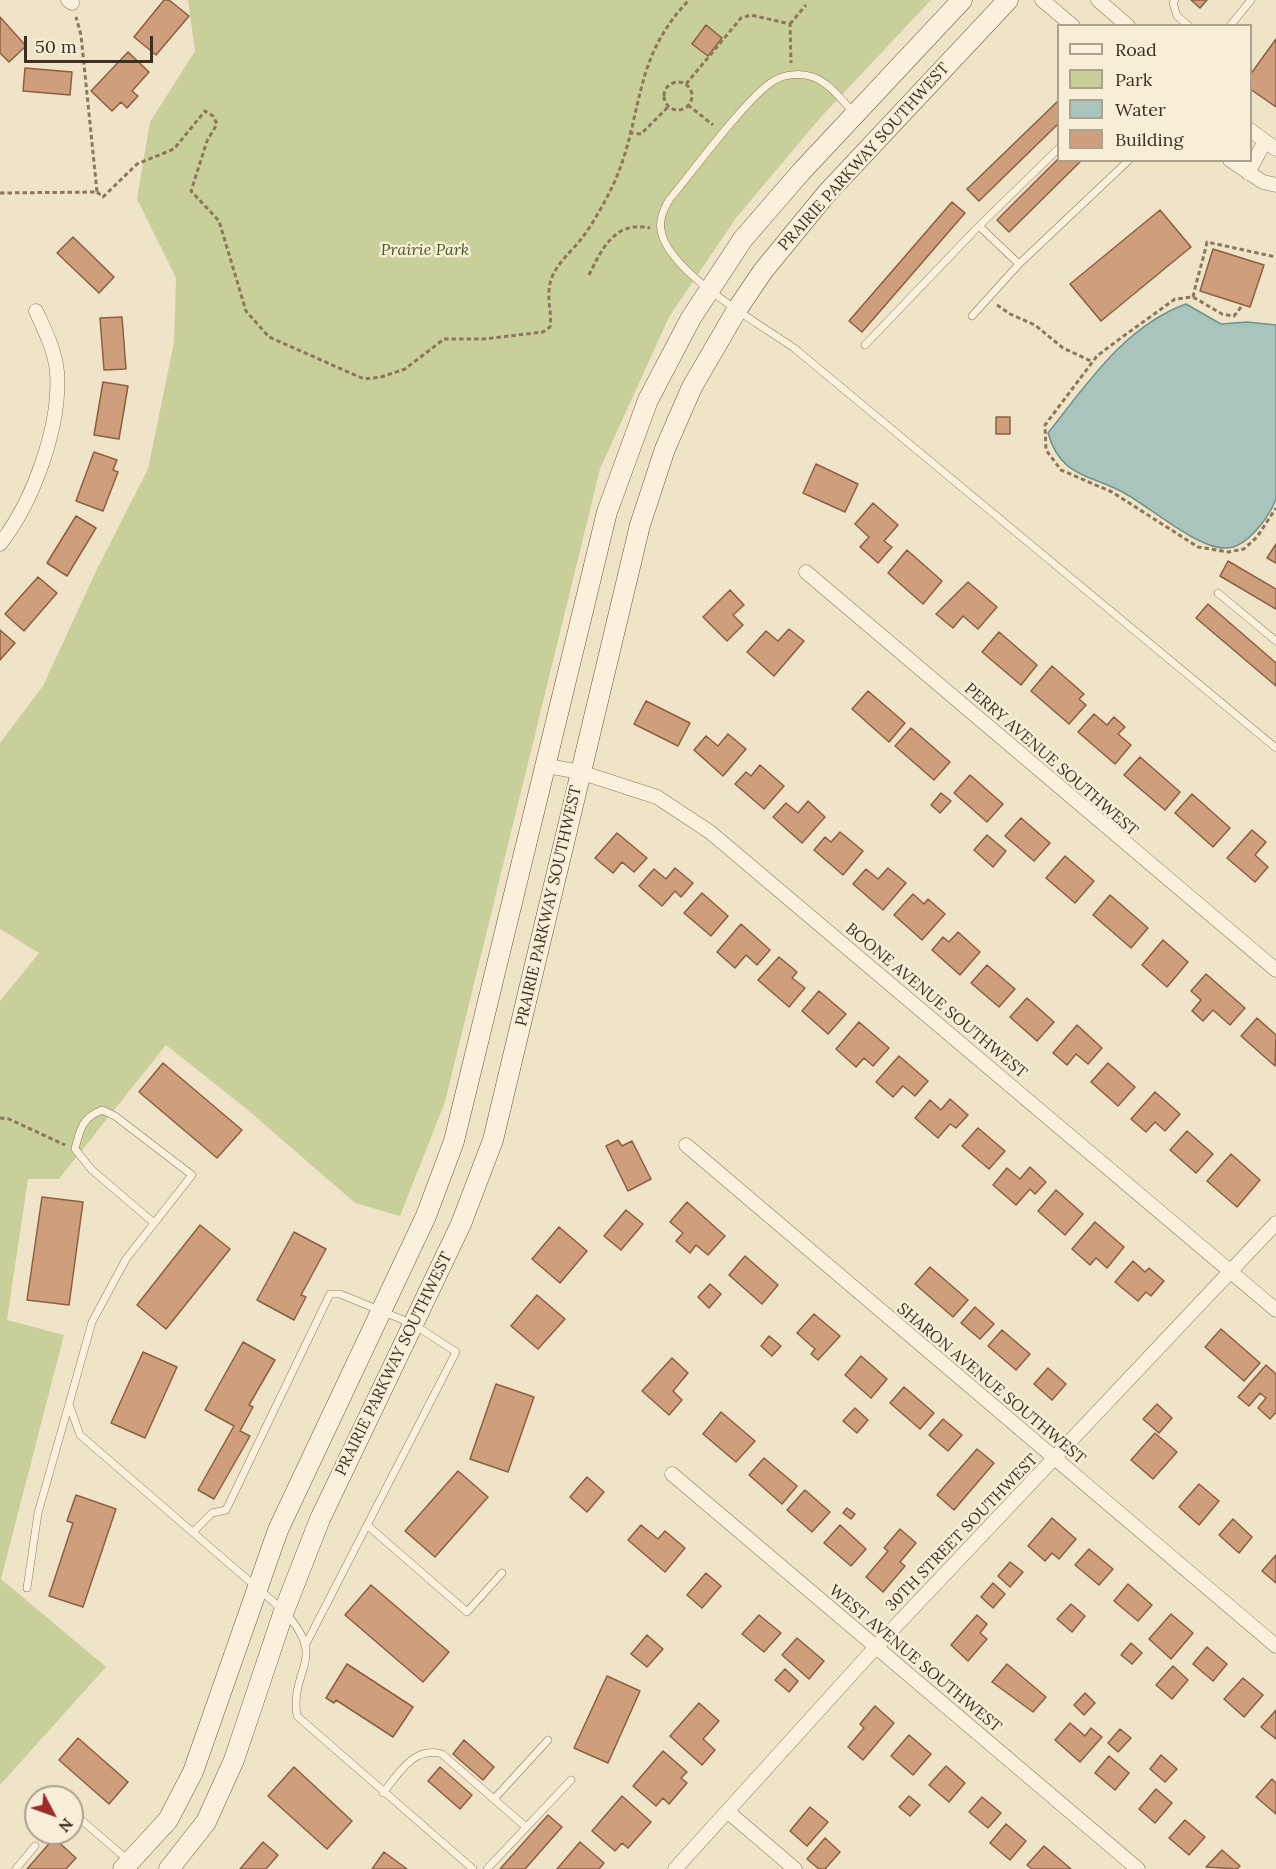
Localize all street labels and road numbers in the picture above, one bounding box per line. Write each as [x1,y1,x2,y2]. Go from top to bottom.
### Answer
street label: PRAIRIE PARKWAY SOUTHWEST [774,59,954,255]
street label: PERRY AVENUE SOUTHWEST [960,679,1142,841]
street label: PRAIRIE PARKWAY SOUTHWEST [512,784,586,1028]
street label: BOONE AVENUE SOUTHWEST [841,919,1031,1083]
street label: PRAIRIE PARKWAY SOUTHWEST [331,1249,457,1479]
street label: SHARON AVENUE SOUTHWEST [893,1299,1089,1469]
street label: 30TH STREET SOUTHWEST [882,1450,1042,1616]
street label: WEST AVENUE SOUTHWEST [825,1581,1005,1737]

